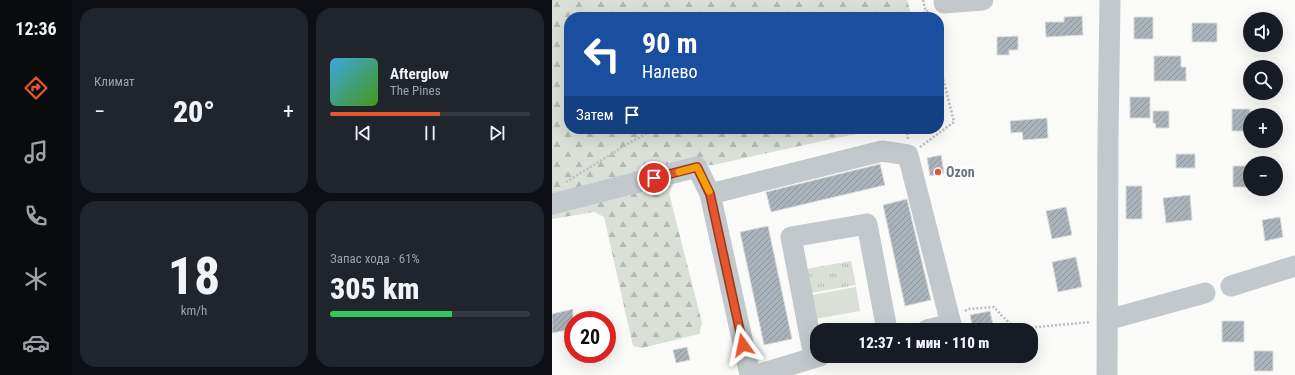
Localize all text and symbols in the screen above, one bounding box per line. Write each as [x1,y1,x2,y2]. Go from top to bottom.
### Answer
map controls [1243,12,1283,196]
button: sound [1243,12,1283,52]
text: 12:36 [15,18,57,39]
text: 90 m [642,27,698,60]
icon: left [576,28,628,80]
button: search [1243,60,1283,100]
text: Налево [642,61,698,82]
text: Afterglow [390,65,449,83]
icon: directions [22,74,50,102]
text: Климат [94,74,135,89]
text: The Pines [390,83,441,98]
text: 20° [173,94,215,129]
text: − [94,99,105,124]
text: + [283,99,294,124]
icon: arrive [621,104,643,126]
text: Затем [576,106,613,124]
button: + [1243,108,1283,148]
icon: previous [352,122,374,144]
icon: pause [419,122,441,144]
icon: next [486,122,508,144]
icon: music [22,138,50,166]
button: − [1243,156,1283,196]
pin [637,161,671,195]
place label: Ozon [946,164,975,180]
icon: arrive [643,167,665,189]
marker: Ozon [933,167,943,177]
icon: phone [22,202,50,230]
text: 18 [168,246,220,307]
text: Запас хода · 61% [330,251,420,266]
icon: climate [22,265,50,293]
text: 305 km [330,271,419,306]
text: km/h [181,303,207,318]
speed limit sign: 20 [564,311,616,363]
position arrow [722,324,764,366]
icon: car [22,329,50,357]
text: 12:37 · 1 мин · 110 m [859,334,989,352]

